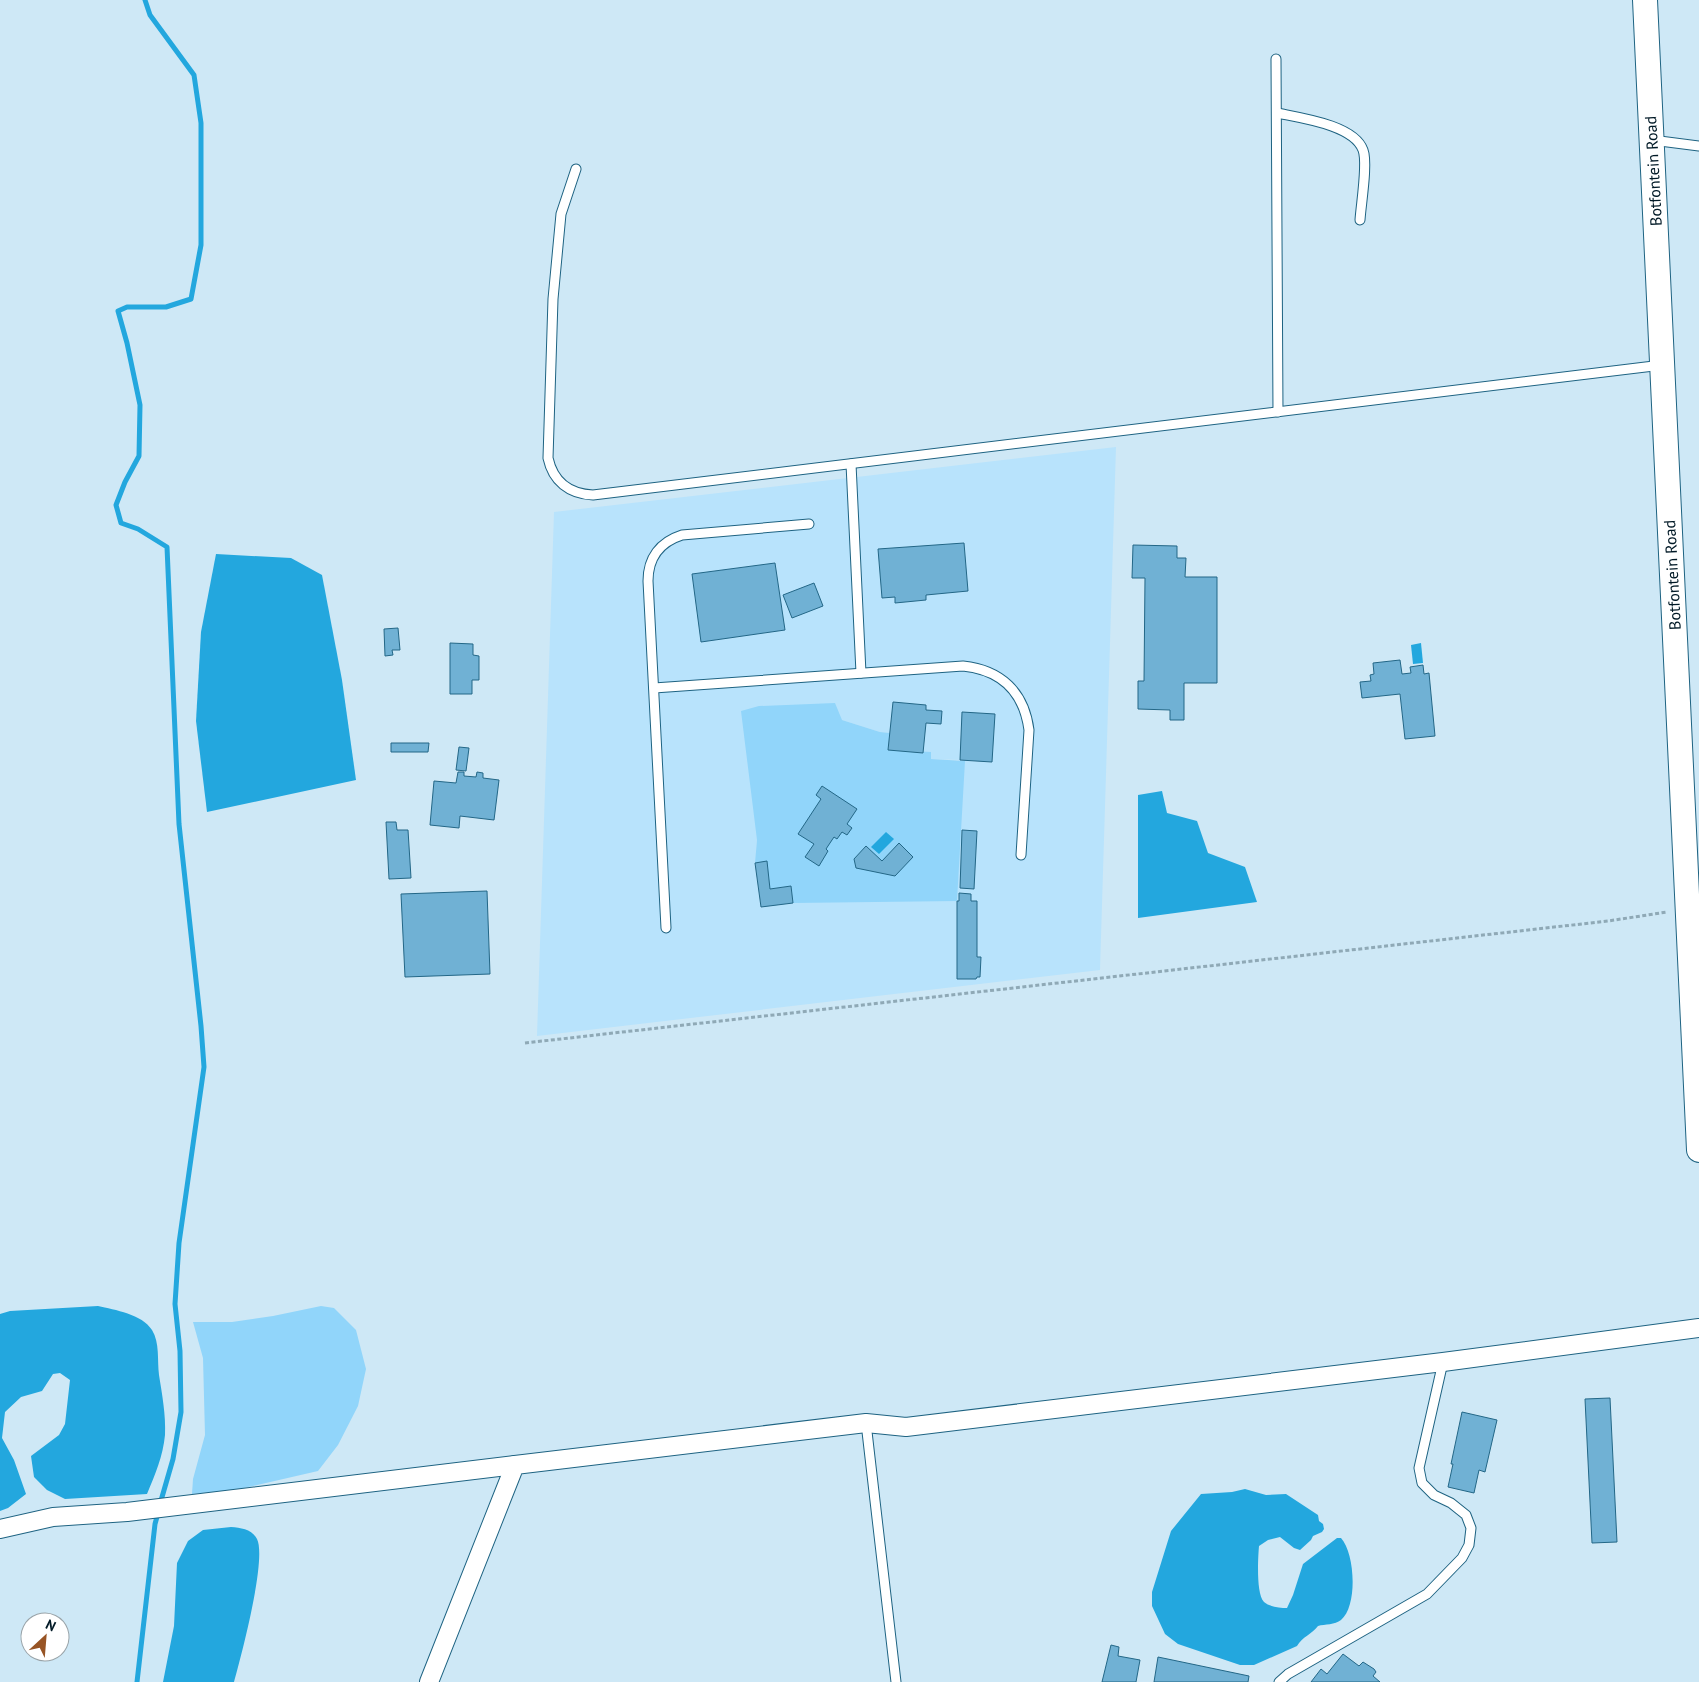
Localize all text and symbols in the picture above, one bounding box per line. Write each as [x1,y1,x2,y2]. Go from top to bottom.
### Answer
street label: Botfontein Road [1640,115,1666,227]
street label: Botfontein Road [1659,519,1685,631]
north arrow [20,1612,70,1662]
text: N [43,1615,59,1635]

